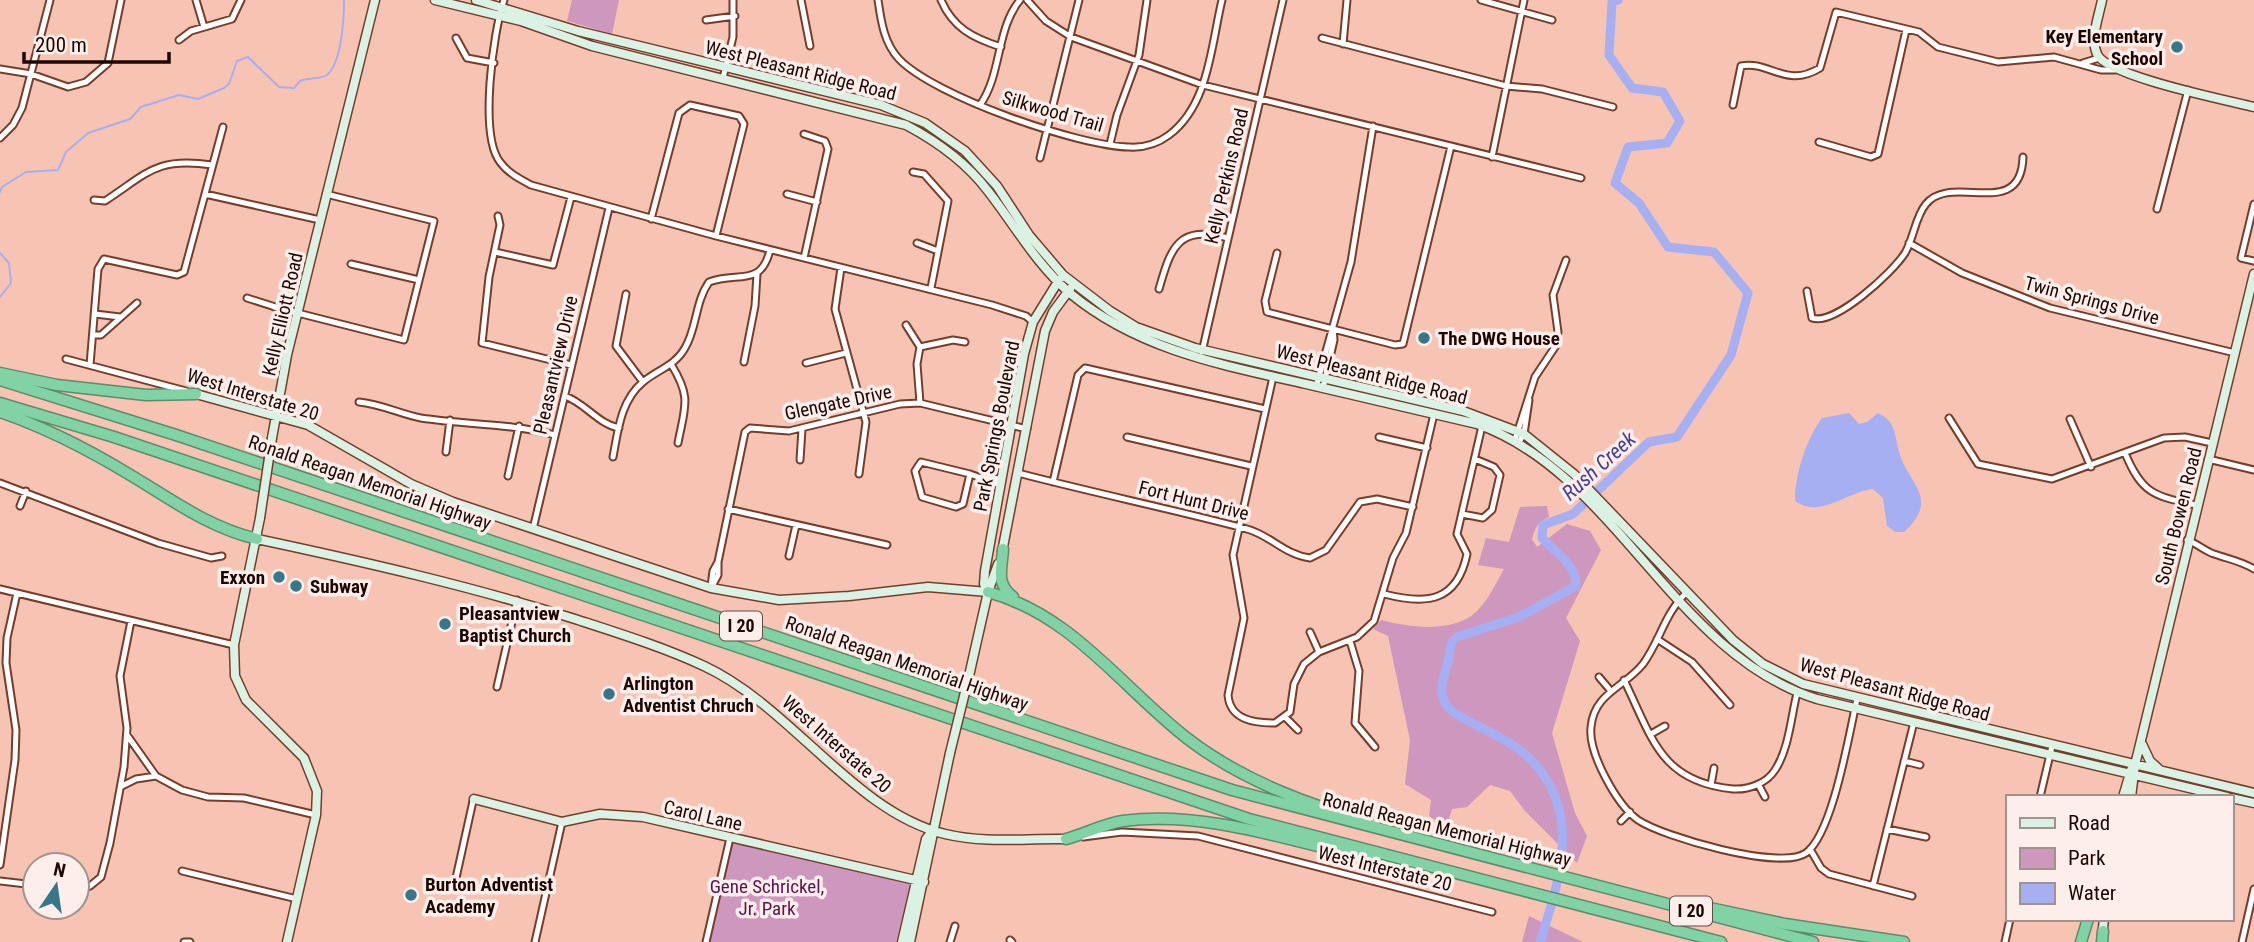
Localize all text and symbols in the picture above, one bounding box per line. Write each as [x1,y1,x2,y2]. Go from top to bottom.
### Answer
scale bar [24,21,170,65]
place label: Key Elementary School [2045,25,2164,70]
text: 200 m [35,33,87,57]
street label: West Pleasant Ridge Road [703,36,899,105]
marker: Key Elementary School [2169,39,2185,55]
street label: Silkwood Trail [1000,86,1106,137]
street label: Kelly Perkins Road [1200,106,1253,246]
street label: Kelly Elliott Road [257,250,308,378]
street label: Twin Springs Drive [2022,271,2162,330]
street label: Pleasantview Drive [528,293,583,437]
place label: The DWG House [1438,327,1560,350]
marker: The DWG House [1416,330,1432,346]
street label: Park Springs Boulevard [969,339,1024,513]
street label: West Pleasant Ridge Road [1274,340,1470,409]
street label: West Interstate 20 [184,363,322,426]
street label: Glengate Drive [782,380,894,425]
water label: Rush Creek [1557,426,1641,505]
street label: Ronald Reagan Memorial Highway [245,430,494,535]
street label: South Bowen Road [2150,445,2207,587]
street label: Fort Hunt Drive [1136,476,1251,525]
place label: Exxon [220,566,265,589]
marker: Exxon [271,569,287,585]
place label: Subway [310,575,369,598]
marker: Subway [288,578,304,594]
place label: Pleasantview Baptist Church [459,602,571,647]
street label: Ronald Reagan Memorial Highway [782,611,1031,716]
road number: I 20 [720,612,762,640]
marker: Pleasantview Baptist Church [437,616,453,632]
street label: West Pleasant Ridge Road [1797,653,1993,726]
place label: Arlington Adventist Chruch [623,672,754,717]
marker: Arlington Adventist Chruch [601,686,617,702]
street label: West Interstate 20 [777,691,896,798]
street label: Ronald Reagan Memorial Highway [1320,787,1574,872]
street label: Carol Lane [661,795,745,836]
legend [2006,795,2233,921]
text: Road [2068,811,2110,835]
street label: West Interstate 20 [1316,841,1454,896]
text: Park [2068,846,2106,870]
north arrow [21,851,91,921]
text: N [51,857,68,882]
place label: Burton Adventist Academy [425,873,553,918]
park label: Gene Schrickel, Jr. Park [710,875,824,920]
text: Water [2068,881,2116,905]
marker: Burton Adventist Academy [403,887,419,903]
road number: I 20 [1670,896,1712,926]

